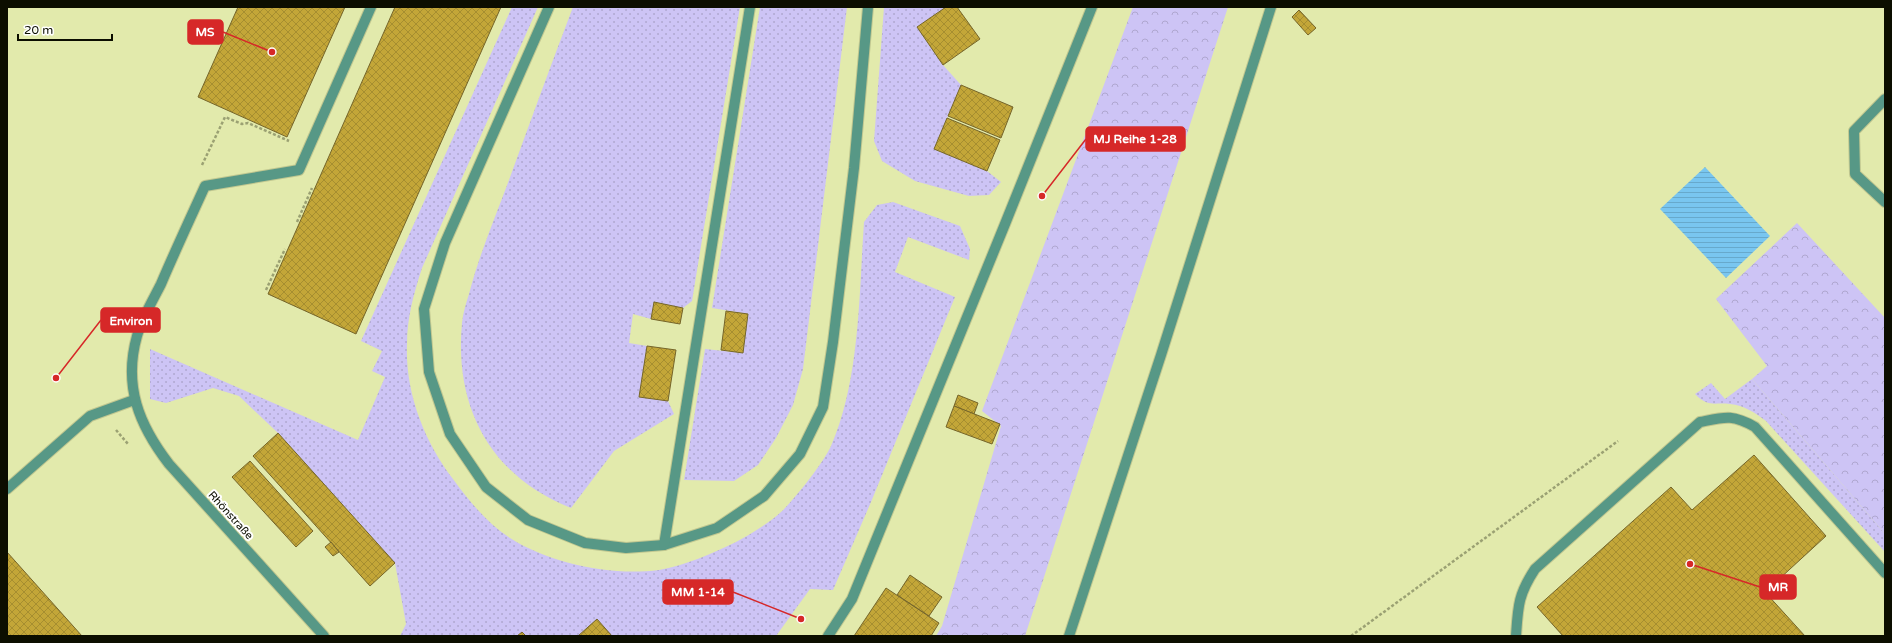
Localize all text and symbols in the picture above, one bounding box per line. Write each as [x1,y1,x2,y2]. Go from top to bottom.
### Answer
scale bar [18,16,112,42]
callout: MS [188,20,223,44]
text: 20 m [24,23,53,37]
text: MS [196,25,215,39]
callout: MJ Reihe 1-28 [1086,127,1185,151]
text: MJ Reihe 1-28 [1093,132,1177,146]
callout: Environ [101,308,160,332]
text: Environ [109,314,153,328]
street label: Rhönstraße [205,488,256,542]
callout: MR [1760,575,1796,599]
callout: MM 1-14 [663,580,733,604]
text: MR [1768,580,1789,594]
text: MM 1-14 [671,585,725,599]

